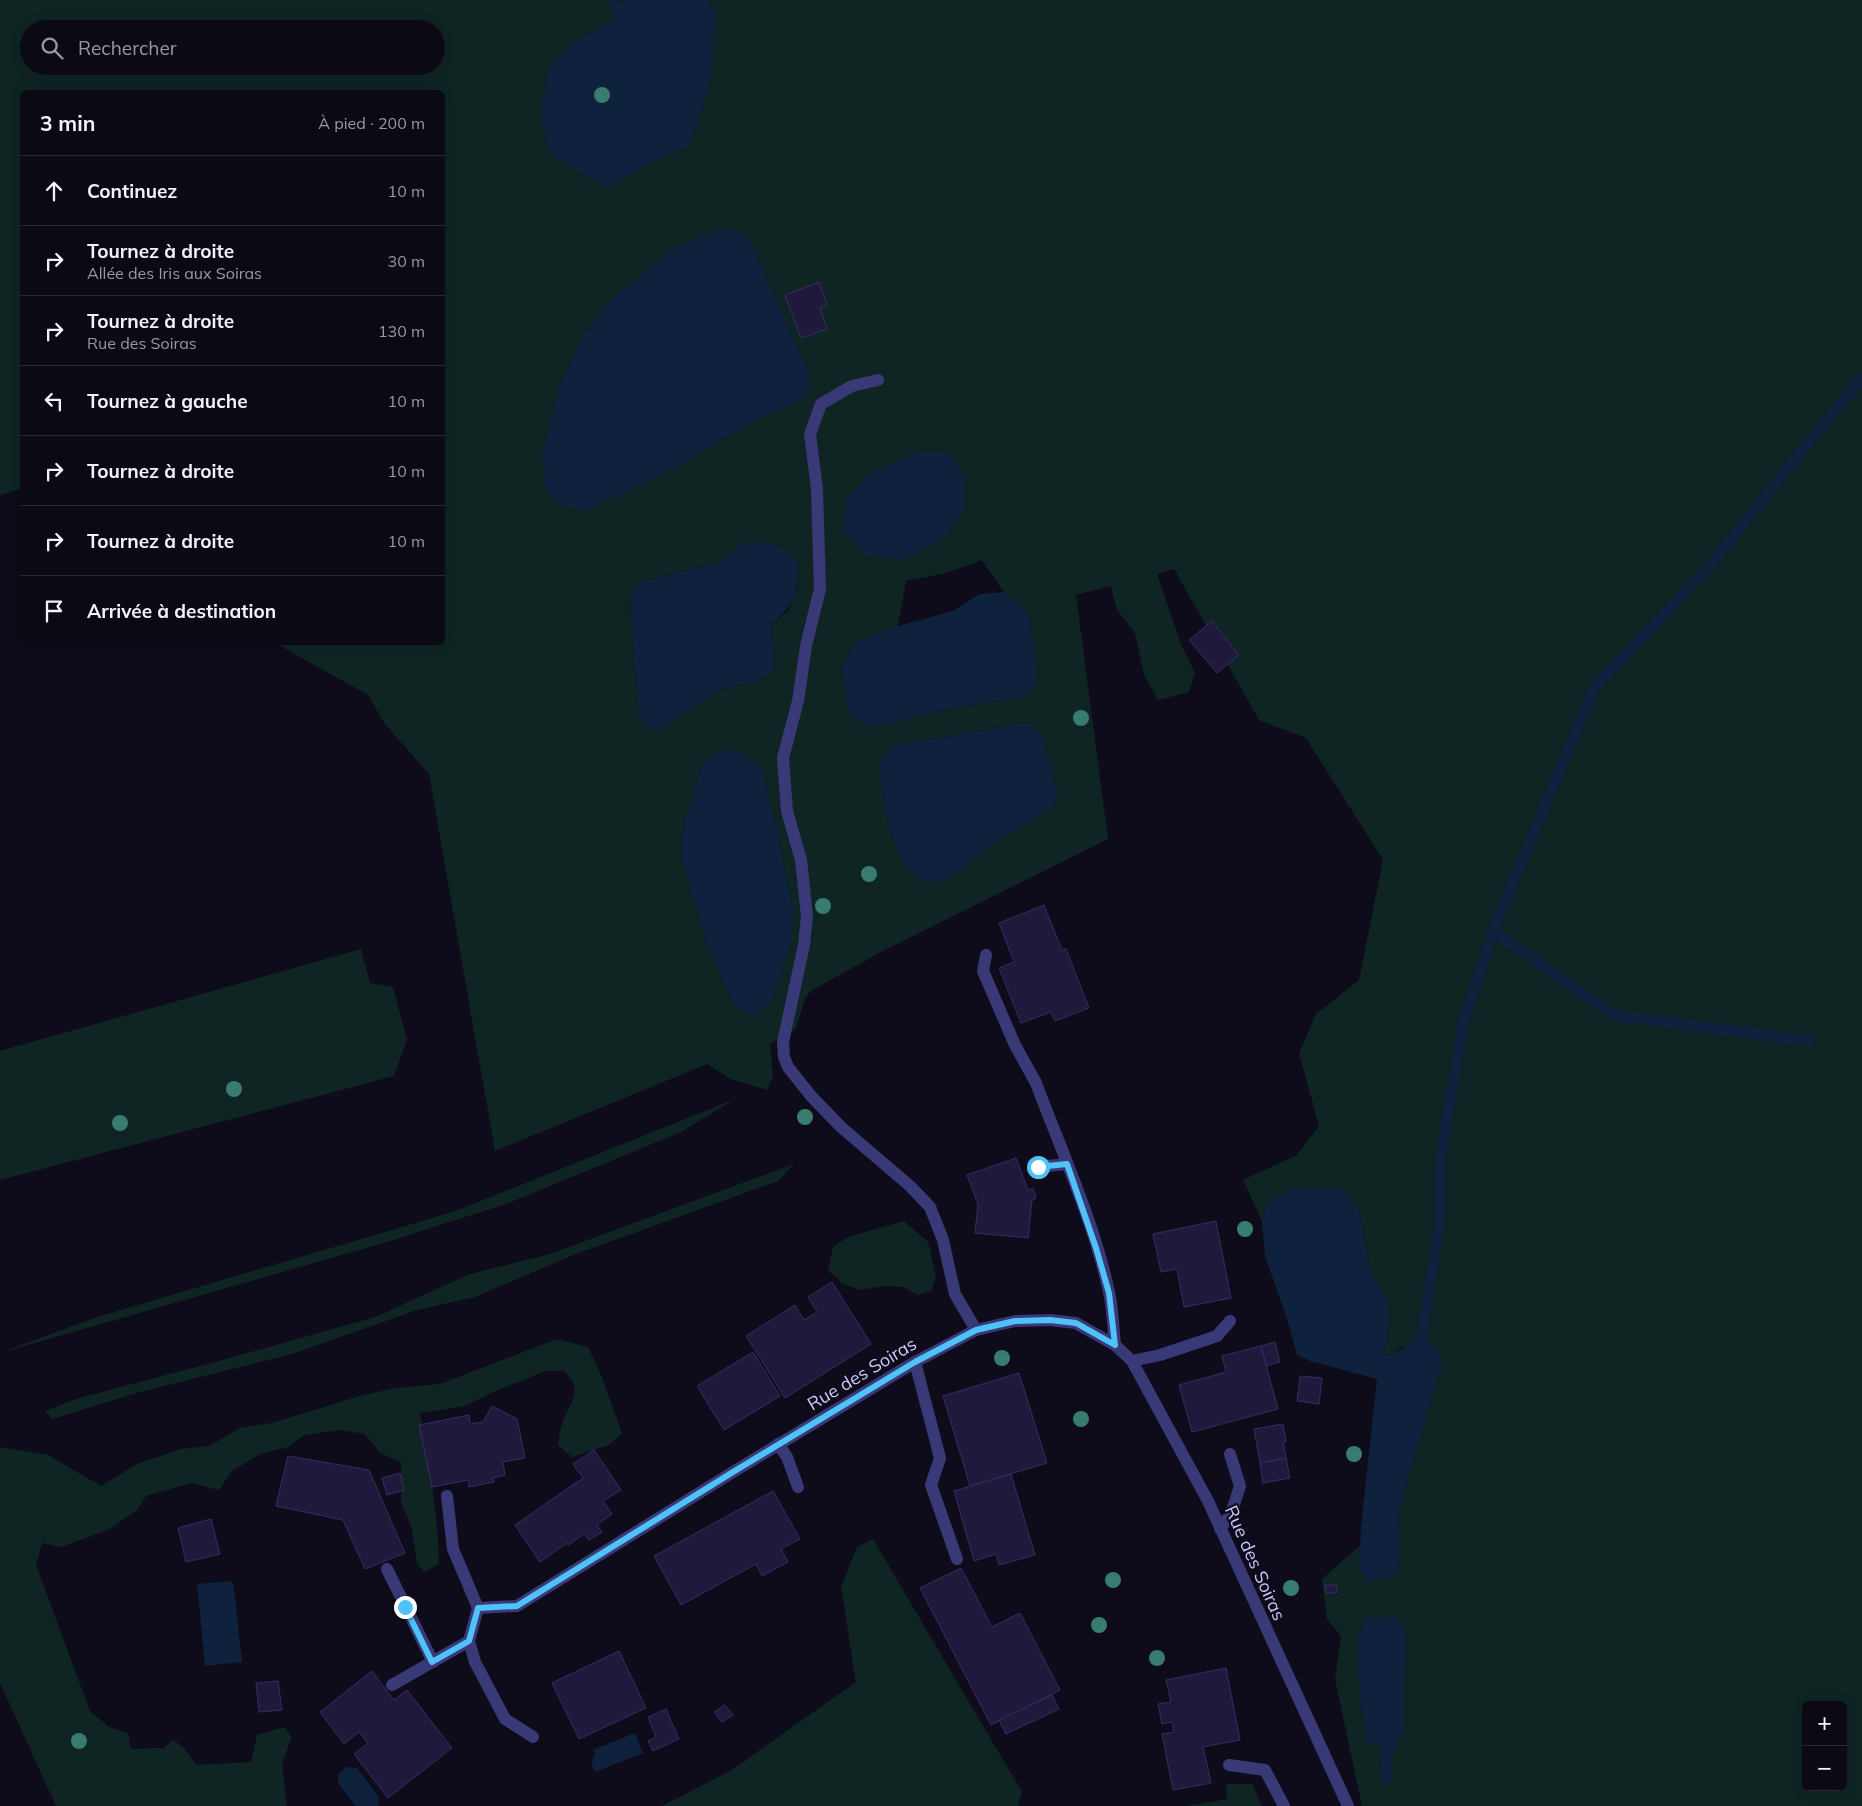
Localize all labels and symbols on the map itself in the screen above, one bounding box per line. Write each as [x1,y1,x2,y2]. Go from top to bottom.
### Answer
route start [1027,1156,1050,1179]
street label: Rue des Soiras [803,1332,921,1415]
street label: Rue des Soiras [1220,1502,1291,1624]
route end [394,1596,417,1619]

